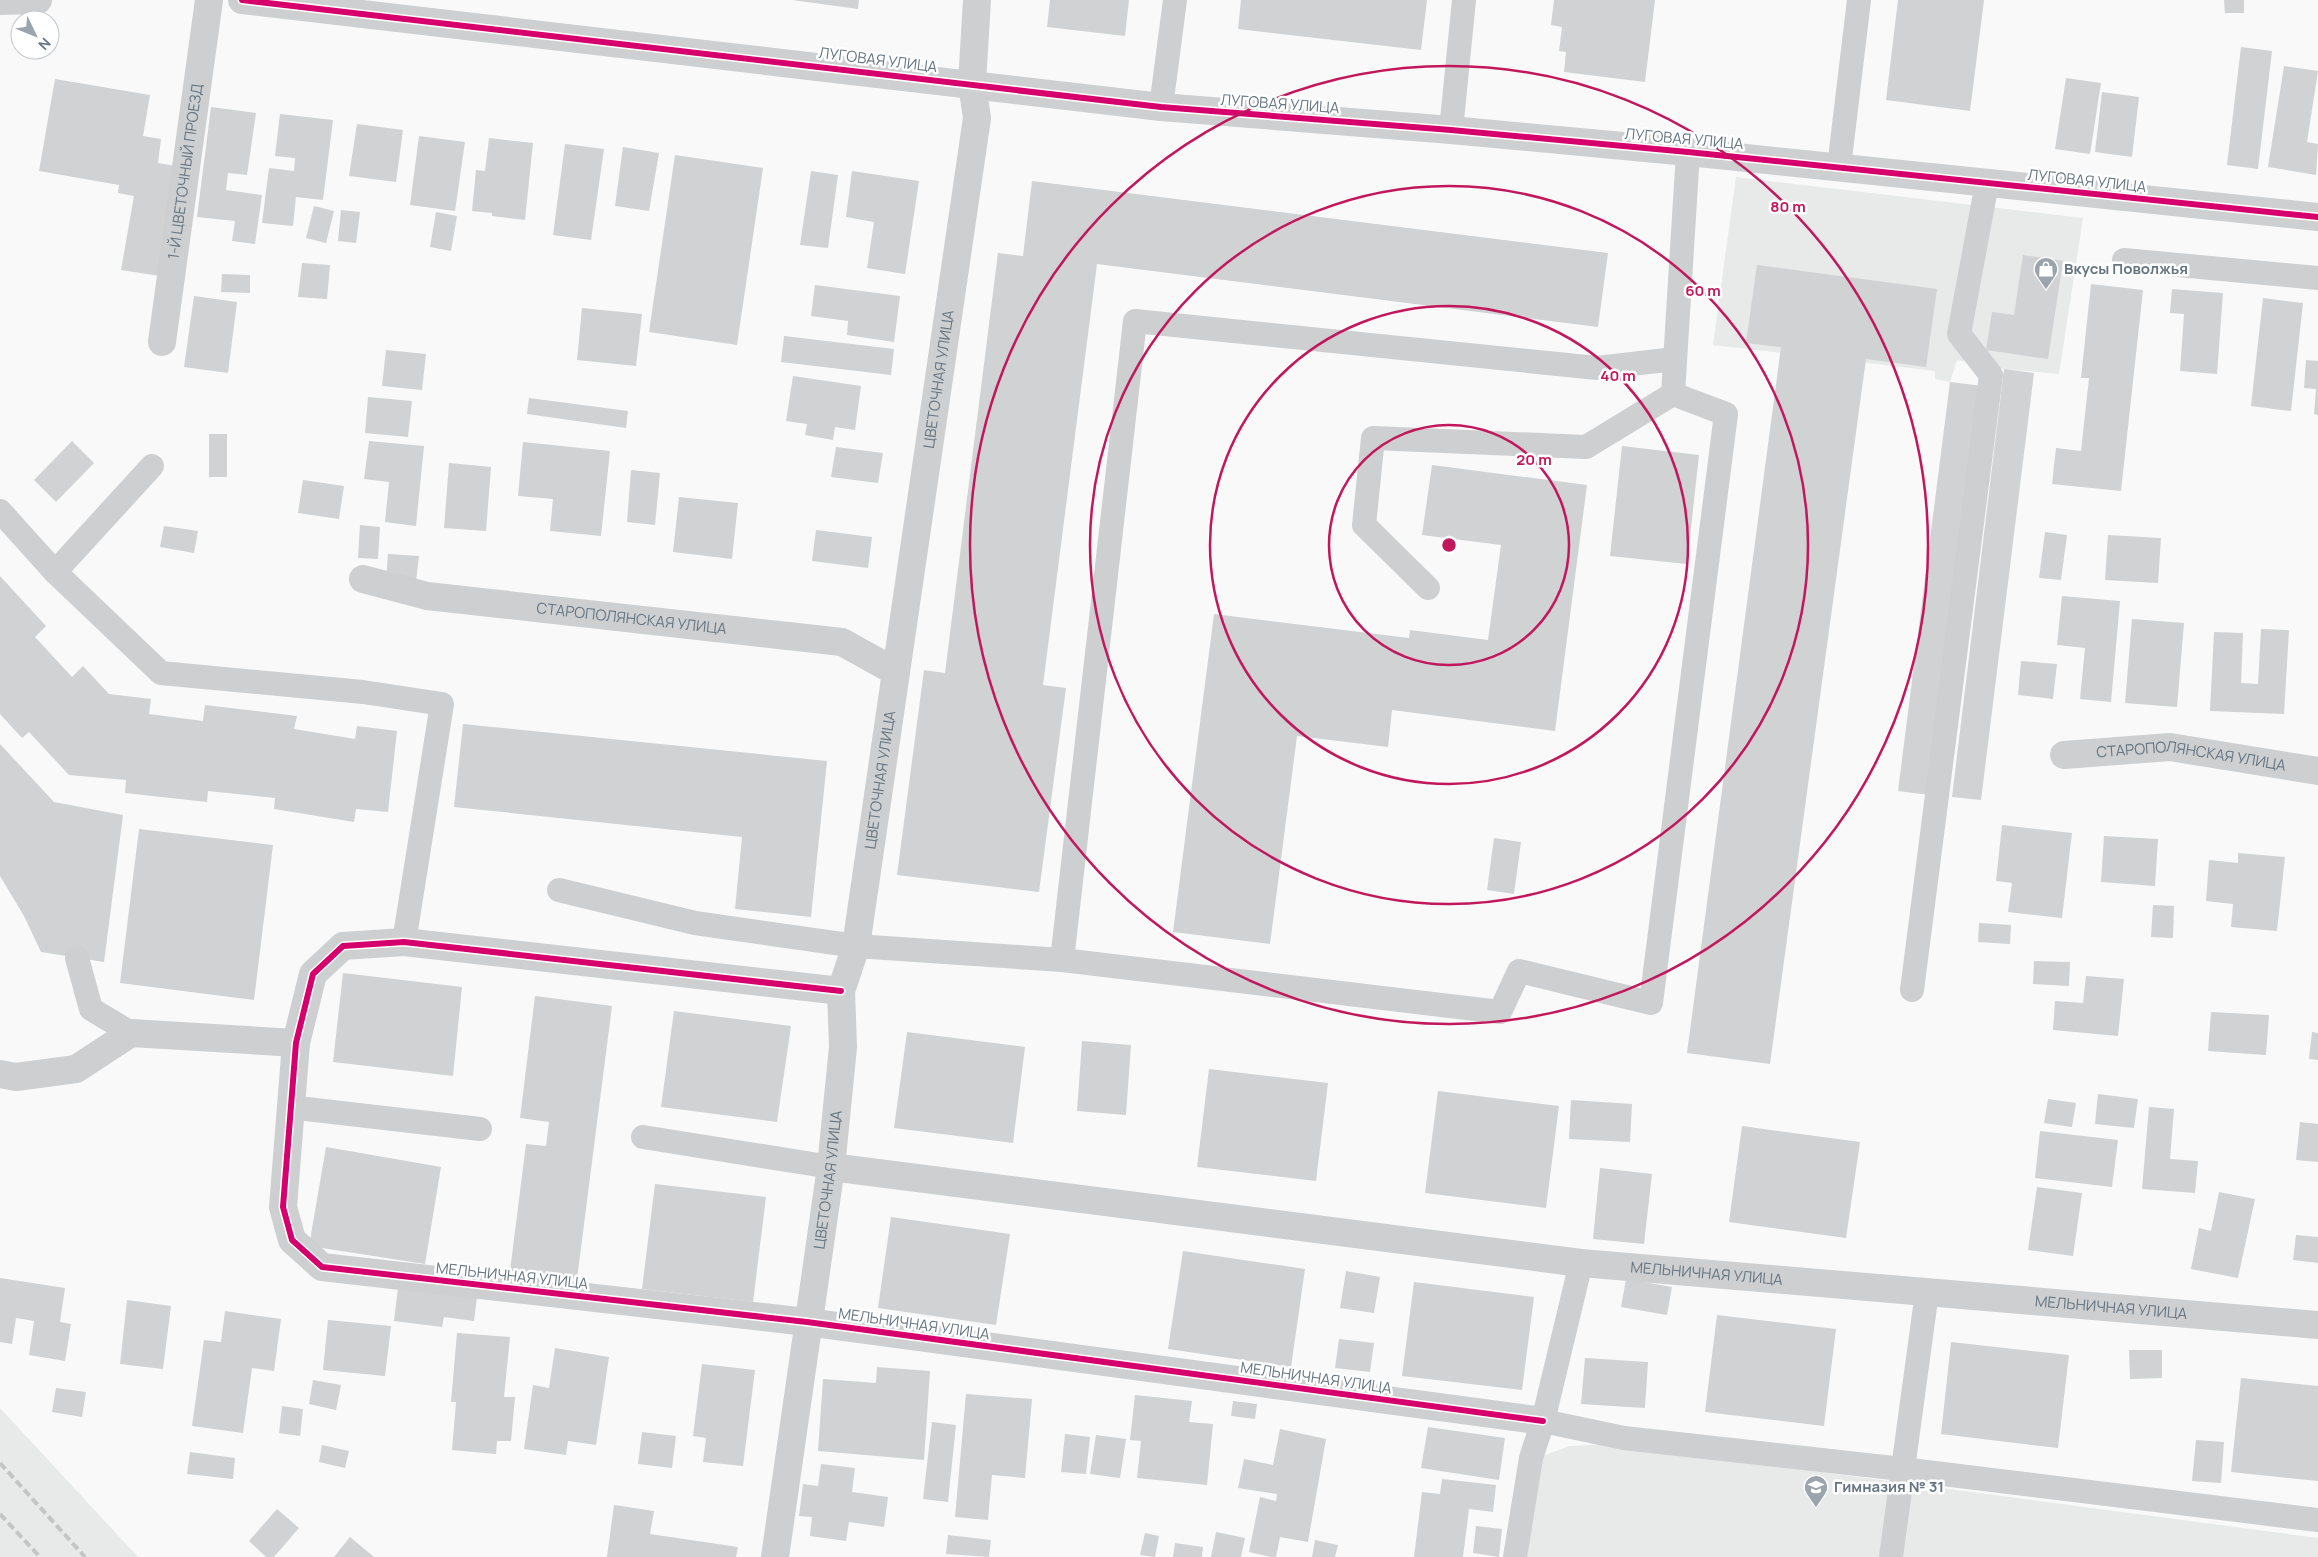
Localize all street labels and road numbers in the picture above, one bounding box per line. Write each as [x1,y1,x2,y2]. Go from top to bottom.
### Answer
street label: ЛУГОВАЯ УЛИЦА [818,42,939,77]
street label: 1-Й ЦВЕТОЧНЫЙ ПРОЕЗД [162,82,207,261]
street label: ЛУГОВАЯ УЛИЦА [1220,89,1341,118]
street label: ЛУГОВАЯ УЛИЦА [1624,123,1745,154]
street label: ЛУГОВАЯ УЛИЦА [2027,164,2148,197]
street label: ЦВЕТОЧНАЯ УЛИЦА [918,308,959,450]
street label: СТАРОПОЛЯНСКАЯ УЛИЦА [536,597,728,639]
street label: ЦВЕТОЧНАЯ УЛИЦА [859,709,900,850]
street label: СТАРОПОЛЯНСКАЯ УЛИЦА [2096,735,2288,776]
street label: ЦВЕТОЧНАЯ УЛИЦА [808,1109,847,1250]
street label: МЕЛЬНИЧНАЯ УЛИЦА [1629,1256,1784,1290]
street label: МЕЛЬНИЧНАЯ УЛИЦА [435,1257,590,1294]
street label: МЕЛЬНИЧНАЯ УЛИЦА [2034,1290,2189,1324]
street label: МЕЛЬНИЧНАЯ УЛИЦА [837,1302,992,1345]
street label: МЕЛЬНИЧНАЯ УЛИЦА [1239,1356,1394,1399]

